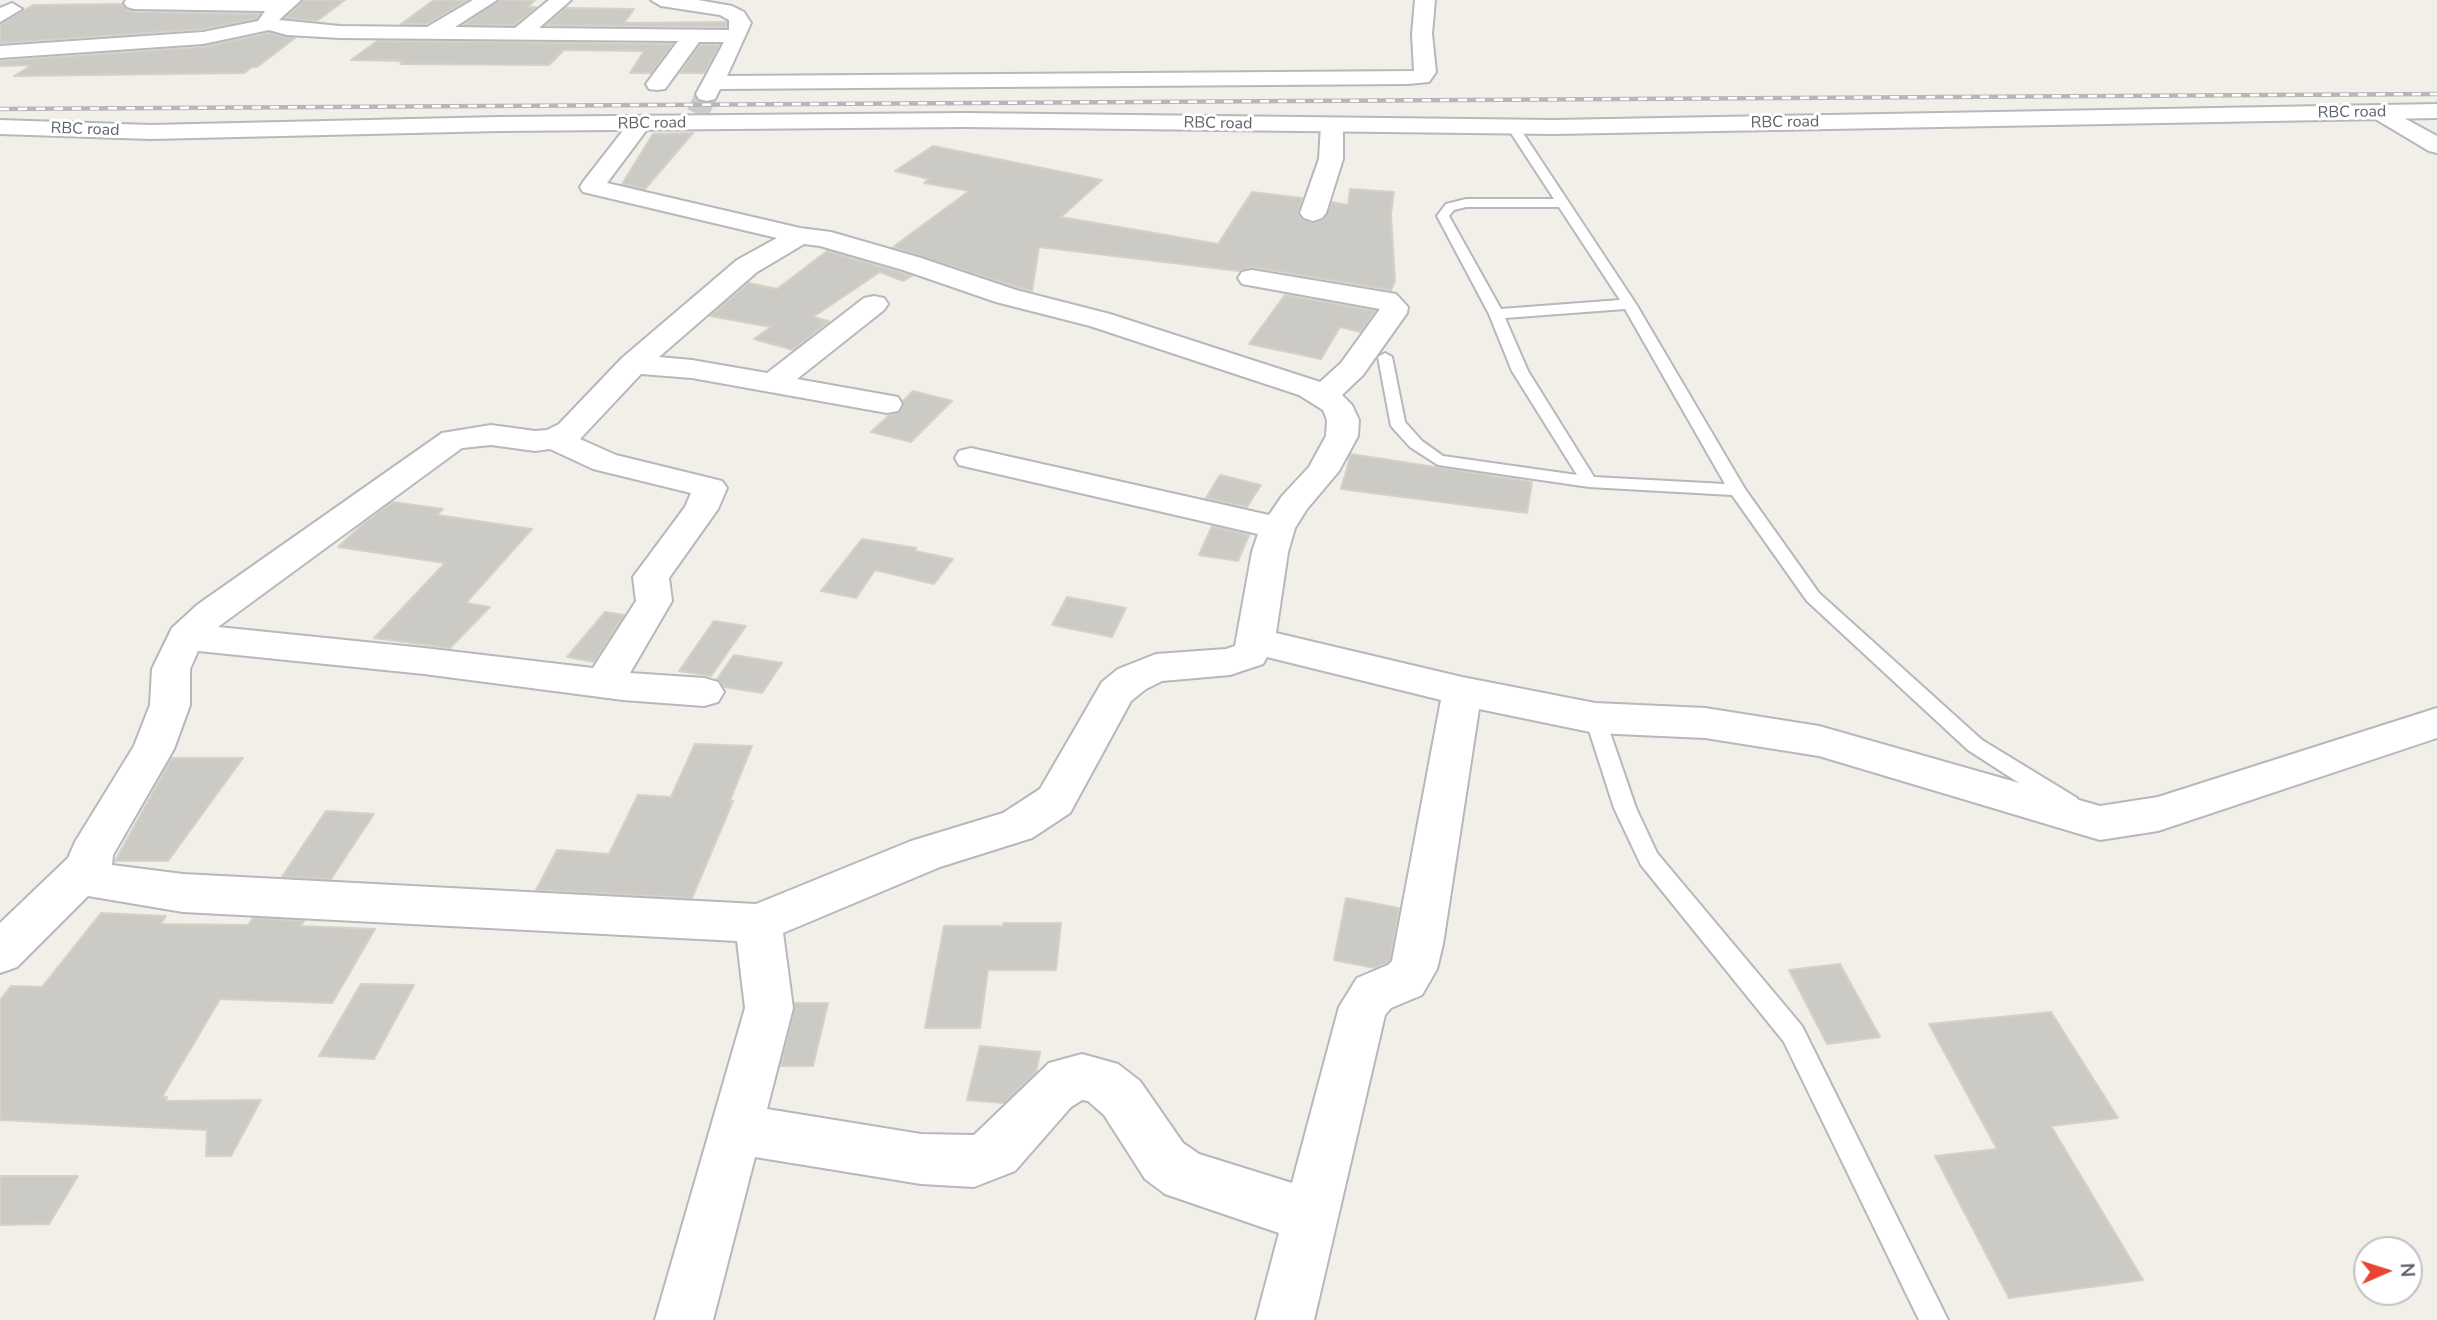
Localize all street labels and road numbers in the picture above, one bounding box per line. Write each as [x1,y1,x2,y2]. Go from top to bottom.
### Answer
street label: RBC road [2317,103,2387,123]
street label: RBC road [1750,113,1820,133]
street label: RBC road [617,114,687,134]
street label: RBC road [1183,114,1253,134]
street label: RBC road [50,119,120,141]

